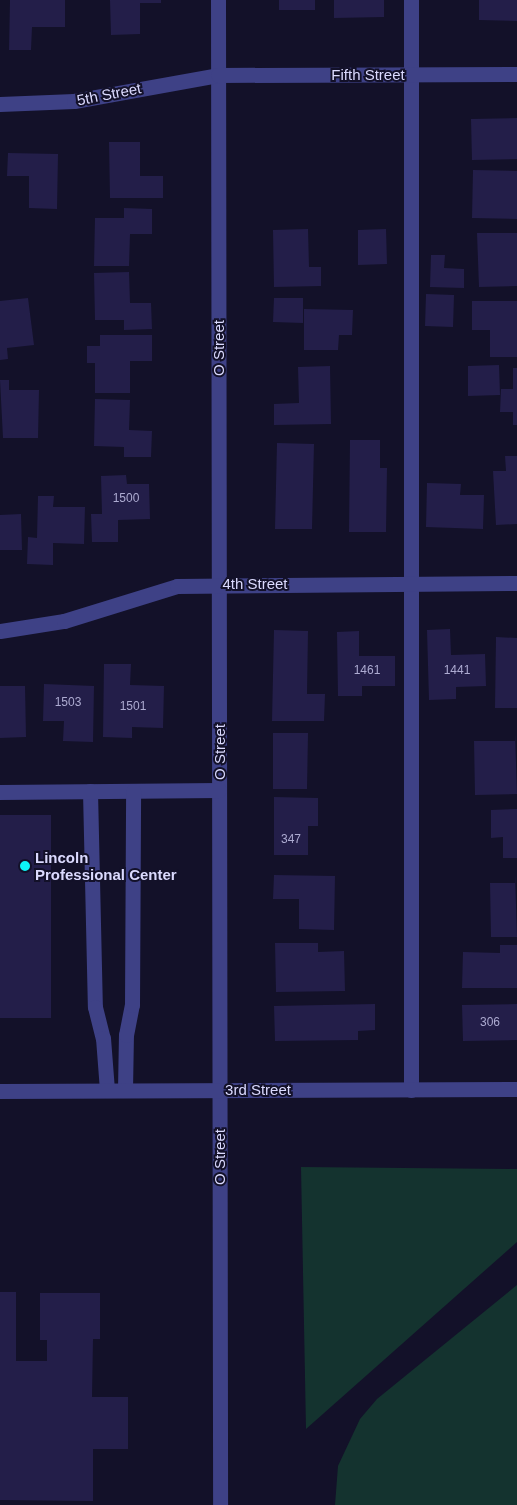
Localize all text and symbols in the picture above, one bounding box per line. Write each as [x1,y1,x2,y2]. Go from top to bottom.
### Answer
street label: Fifth Street [331,66,405,84]
street label: 5th Street [75,79,143,109]
street label: O Street [210,320,228,376]
house number: 1500 [113,492,139,506]
street label: 4th Street [222,575,288,593]
house number: 1461 [354,664,380,678]
house number: 1441 [444,664,470,678]
house number: 1503 [55,696,81,710]
house number: 1501 [120,700,146,714]
street label: O Street [211,724,229,780]
house number: 347 [281,833,301,847]
place label: Lincoln Professional Center [35,848,177,883]
marker: Lincoln Professional Center [19,860,31,872]
house number: 306 [480,1016,500,1030]
street label: 3rd Street [225,1081,291,1099]
street label: O Street [211,1129,229,1185]

